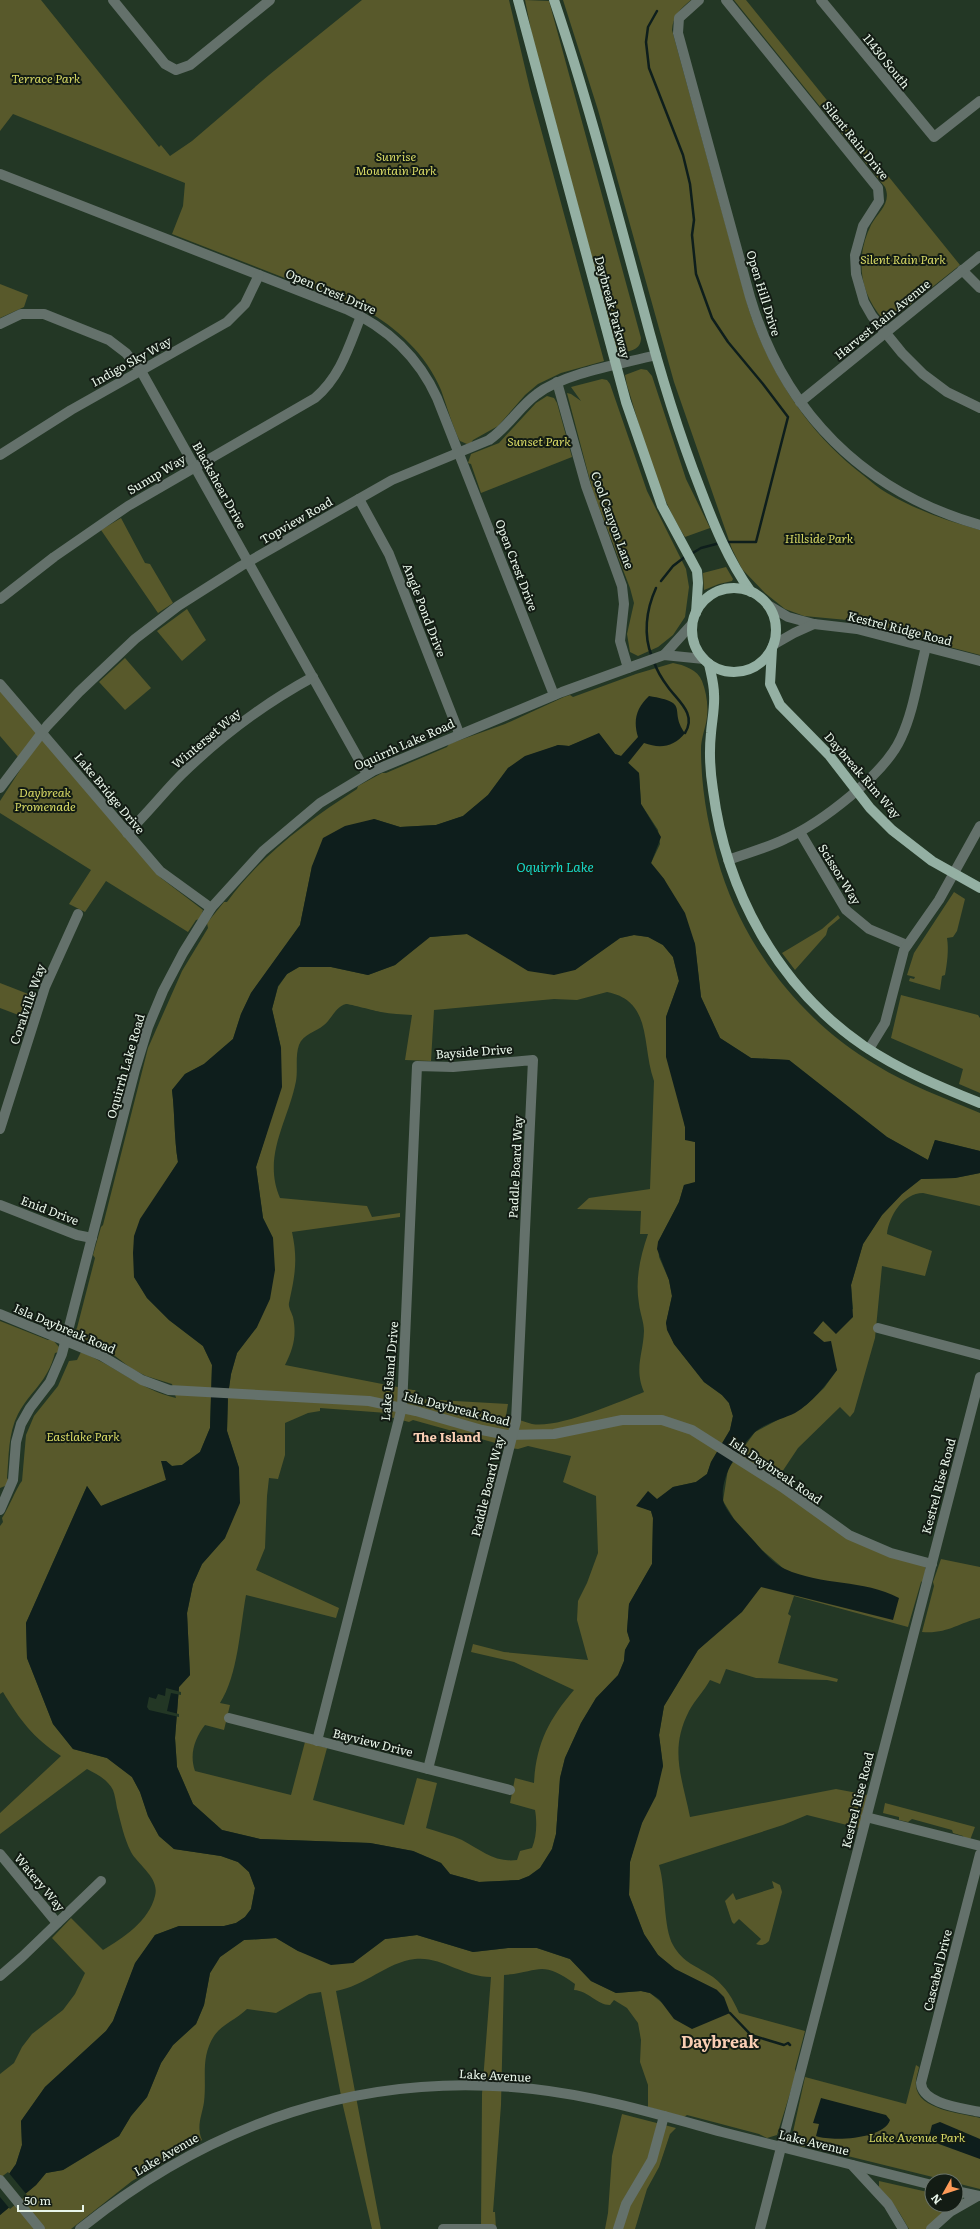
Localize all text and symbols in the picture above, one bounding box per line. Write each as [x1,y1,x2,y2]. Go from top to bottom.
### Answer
street label: 11430 South [859,30,915,92]
park label: Terrace Park [12,69,81,87]
street label: Silent Rain Drive [819,97,893,183]
park label: Sunrise Mountain Park [355,147,437,179]
street label: Open Hill Drive [742,248,786,338]
park label: Silent Rain Park [860,250,946,268]
street label: Daybreak Parkway [591,254,635,361]
street label: Open Crest Drive [283,264,379,318]
street label: Harvest Rain Avenue [830,275,934,363]
street label: Indigo Sky Way [88,331,175,391]
park label: Sunset Park [507,432,571,450]
street label: Blackshear Drive [189,438,251,532]
street label: Sunup Way [123,449,189,499]
street label: Cool Canyon Lane [587,469,639,571]
street label: Topview Road [256,492,336,548]
street label: Open Crest Drive [491,516,543,614]
park label: Hillside Park [785,529,854,547]
street label: Angle Pond Drive [399,561,451,659]
street label: Kestrel Ridge Road [846,606,955,650]
street label: Winterset Way [168,704,245,772]
street label: Oquirrh Lake Road [351,713,458,774]
street label: Daybreak Rim Way [820,728,906,822]
street label: Lake Bridge Drive [70,748,150,838]
park label: Daybreak Promenade [14,783,76,815]
street label: Scissor Way [814,840,866,908]
water label: Oquirrh Lake [516,857,594,876]
street label: Coralville Way [5,961,49,1047]
street label: Oquirrh Lake Road [101,1011,149,1121]
street label: Bayside Drive [435,1039,513,1063]
street label: Paddle Board Way [503,1115,527,1219]
street label: Enid Drive [18,1191,82,1229]
street label: Isla Daybreak Road [11,1298,119,1358]
street label: Lake Island Drive [376,1321,402,1421]
street label: Isla Daybreak Road [402,1386,513,1430]
park label: Eastlake Park [46,1427,120,1445]
district label: The Island [413,1427,481,1446]
street label: Isla Daybreak Road [726,1432,827,1508]
street label: Paddle Board Way [466,1434,508,1538]
street label: Kestrel Rise Road [917,1435,960,1536]
street label: Bayview Drive [331,1723,415,1761]
street label: Kestrel Rise Road [836,1749,878,1850]
street label: Watery Way [10,1849,70,1915]
street label: Cascabel Drive [918,1927,956,2013]
district label: Daybreak [681,2029,759,2053]
street label: Lake Avenue [459,2064,531,2086]
street label: Lake Avenue [777,2125,851,2159]
street label: Lake Avenue [130,2128,202,2180]
park label: Lake Avenue Park [869,2128,966,2146]
north arrow [924,2173,964,2213]
scale bar [18,2187,83,2213]
text: 50 m [24,2191,51,2209]
text: N [926,2191,945,2209]

